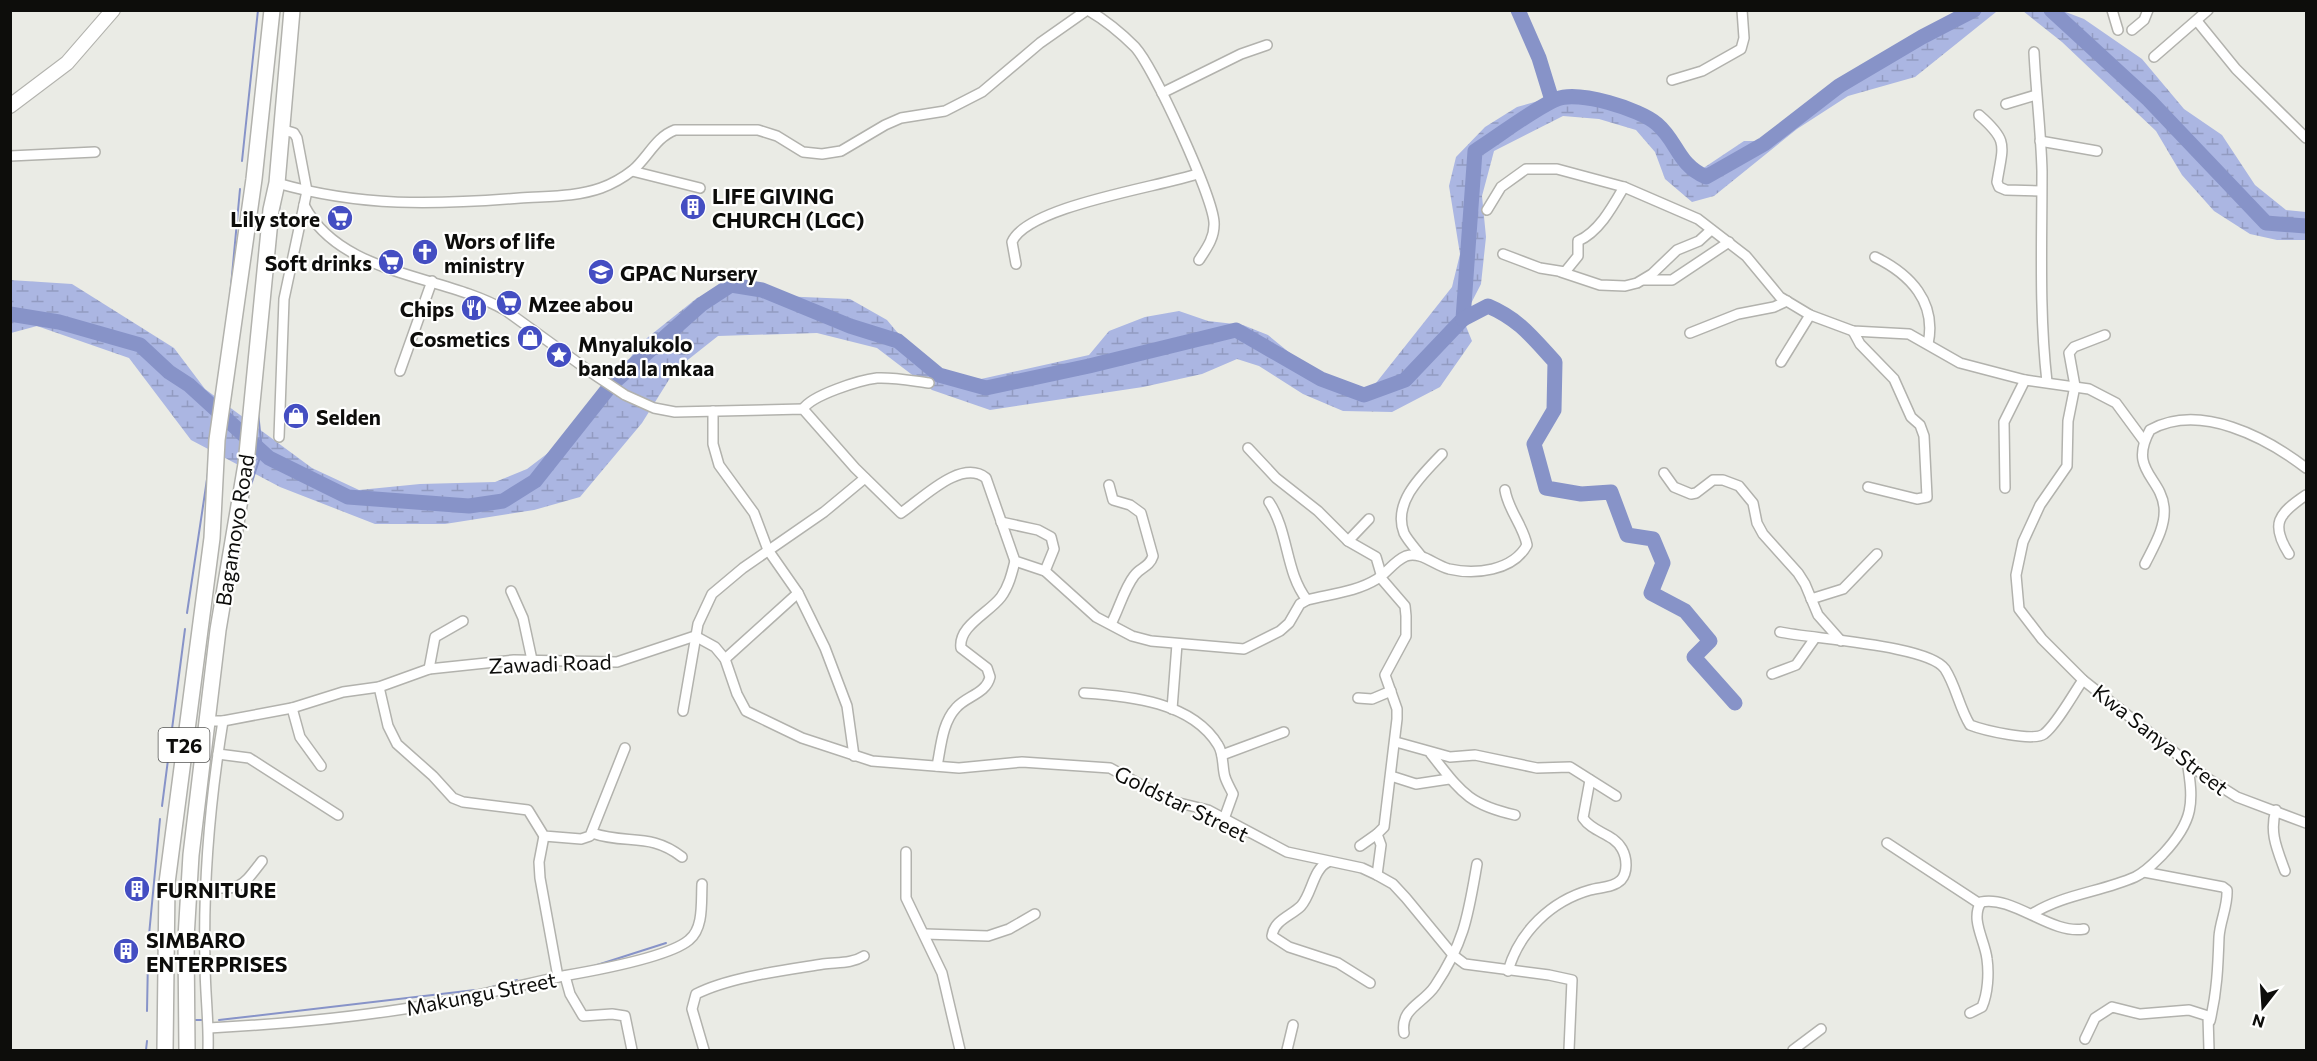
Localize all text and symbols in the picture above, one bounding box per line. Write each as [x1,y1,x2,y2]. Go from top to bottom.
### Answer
place label: LIFE GIVING CHURCH (LGC) [712,183,864,232]
building icon: LIFE GIVING CHURCH (LGC) [678,192,708,222]
supermarket icon: Lily store [325,203,355,233]
place label: Lily store [230,206,320,231]
place label: Wors of life ministry [444,228,555,277]
church icon: Wors of life ministry [410,237,440,267]
supermarket icon: Soft drinks [376,247,406,277]
place label: Soft drinks [265,250,372,275]
school or university icon: GPAC Nursery [586,257,616,287]
place label: GPAC Nursery [620,260,758,285]
supermarket icon: Mzee abou [494,288,524,318]
place label: Mzee abou [528,291,633,316]
restaurant icon: Chips [459,293,489,323]
place label: Chips [400,296,454,321]
shop icon: Cosmetics [515,323,545,353]
place label: Cosmetics [410,326,510,351]
place label: Mnyalukolo banda la mkaa [578,331,714,380]
place icon: Mnyalukolo banda la mkaa [544,340,574,370]
shop icon: Selden [281,401,311,431]
place label: Selden [316,404,381,429]
street label: Bagamoyo Road [210,452,258,608]
street label: Zawadi Road [488,648,612,678]
street label: Kwa Sanya Street [2088,678,2234,800]
road number: T26 [158,728,210,762]
street label: Goldstar Street [1111,760,1253,846]
building icon: FURNITURE [122,874,152,904]
place label: FURNITURE [156,877,276,902]
place label: SIMBARO ENTERPRISES [146,927,287,976]
building icon: SIMBARO ENTERPRISES [111,936,141,966]
street label: Makungu Street [404,966,558,1020]
north arrow [2233,977,2293,1037]
text: N [2250,1011,2267,1033]

